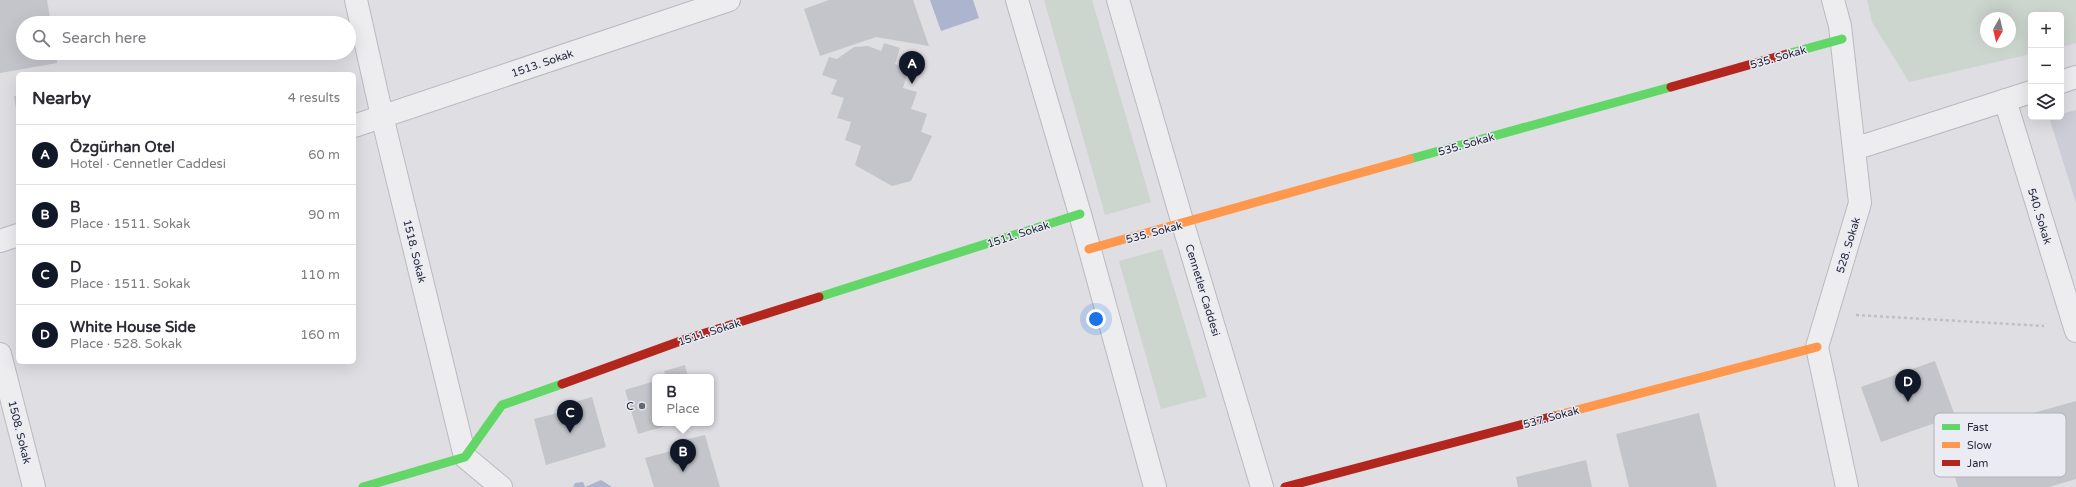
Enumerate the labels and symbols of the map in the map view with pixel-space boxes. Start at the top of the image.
north arrow [1980,12,2016,48]
street label: 535. Sokak [1749,43,1808,72]
street label: 1513. Sokak [509,47,575,80]
pin: A [899,51,925,84]
street label: 535. Sokak [1437,130,1496,159]
street label: 540. Sokak [2025,187,2054,246]
street label: 528. Sokak [1834,216,1863,275]
street label: 1518. Sokak [400,218,429,284]
street label: 1511. Sokak [985,218,1051,251]
street label: 535. Sokak [1124,219,1184,246]
street label: Cennetler Caddesi [1182,243,1223,338]
your location [1086,309,1106,329]
street label: 1511. Sokak [676,316,742,349]
pin: D [1895,369,1921,402]
street label: 1508. Sokak [5,399,34,465]
pin: C [557,400,583,433]
place label: C [626,400,634,413]
marker: C [637,401,647,411]
street label: 537. Sokak [1522,404,1581,431]
legend [1934,413,2066,477]
text: Fast [1967,421,1988,434]
pin: B [670,439,696,472]
text: Slow [1967,439,1992,452]
text: Jam [1967,457,1988,470]

